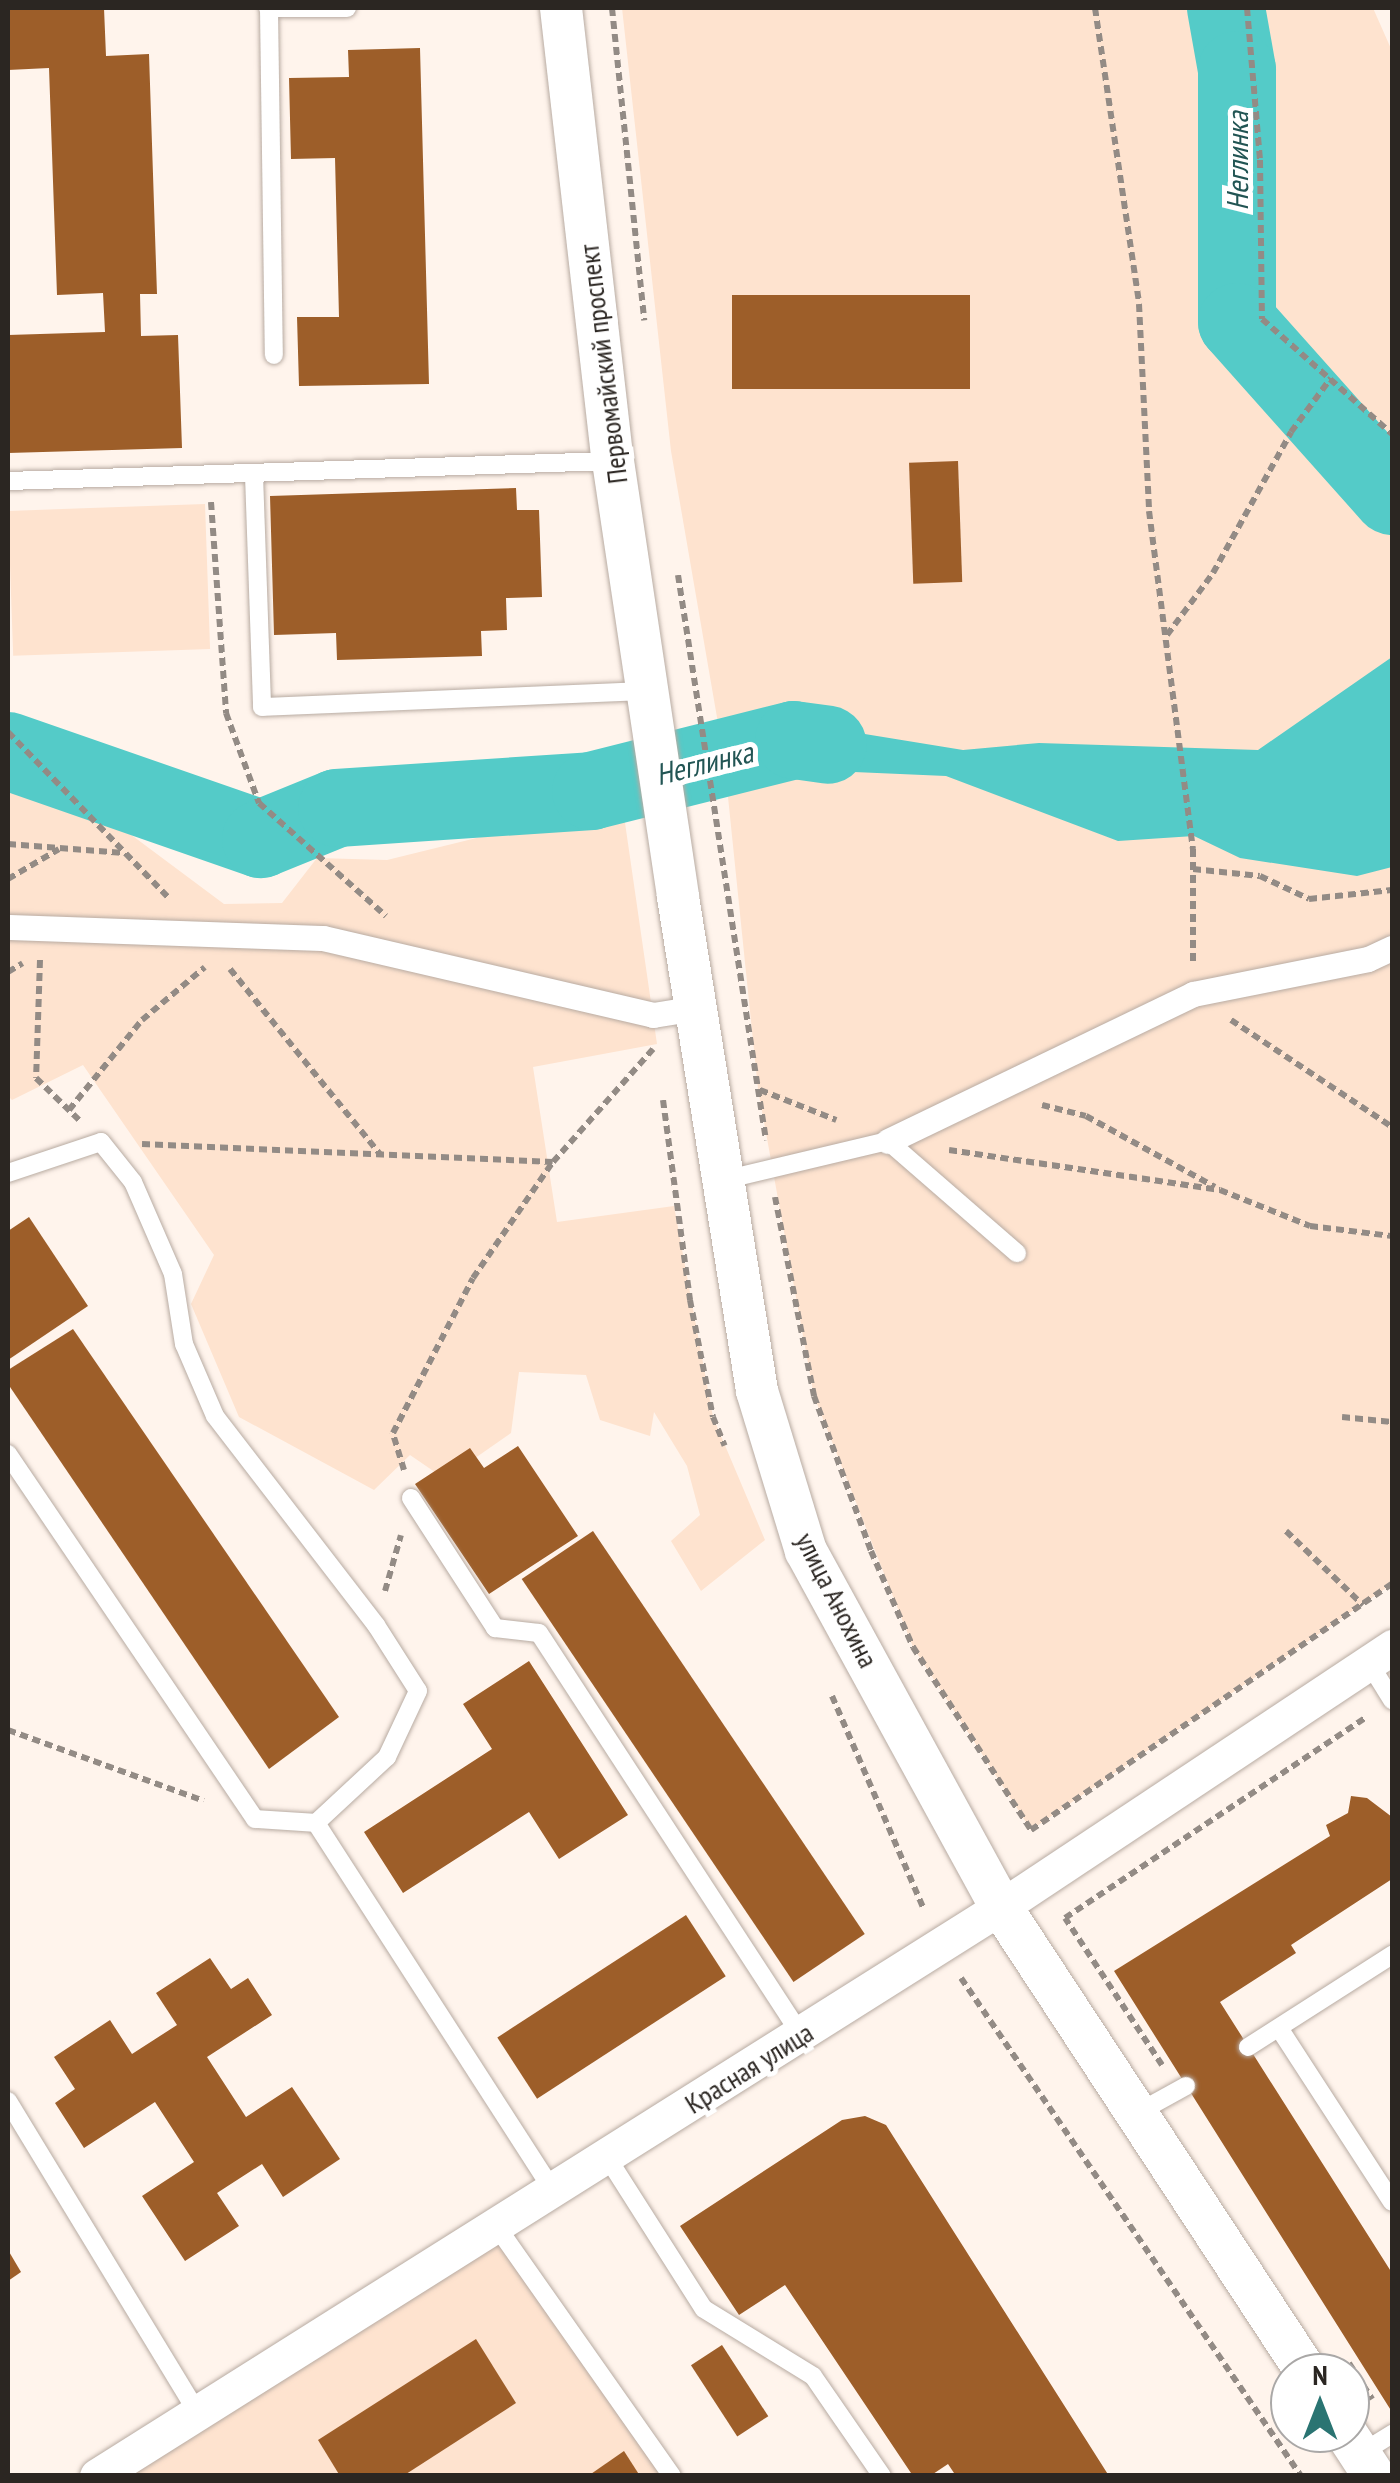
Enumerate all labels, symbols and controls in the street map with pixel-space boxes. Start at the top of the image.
water label: Неглинка [1219,112,1255,210]
street label: Первомайский проспект [572,242,634,486]
water label: Неглинка [652,734,756,792]
street label: улица Анохина [789,1527,885,1673]
street label: Красная улица [679,2015,819,2121]
north arrow [1270,2353,1370,2453]
text: N [1312,2356,1328,2393]

